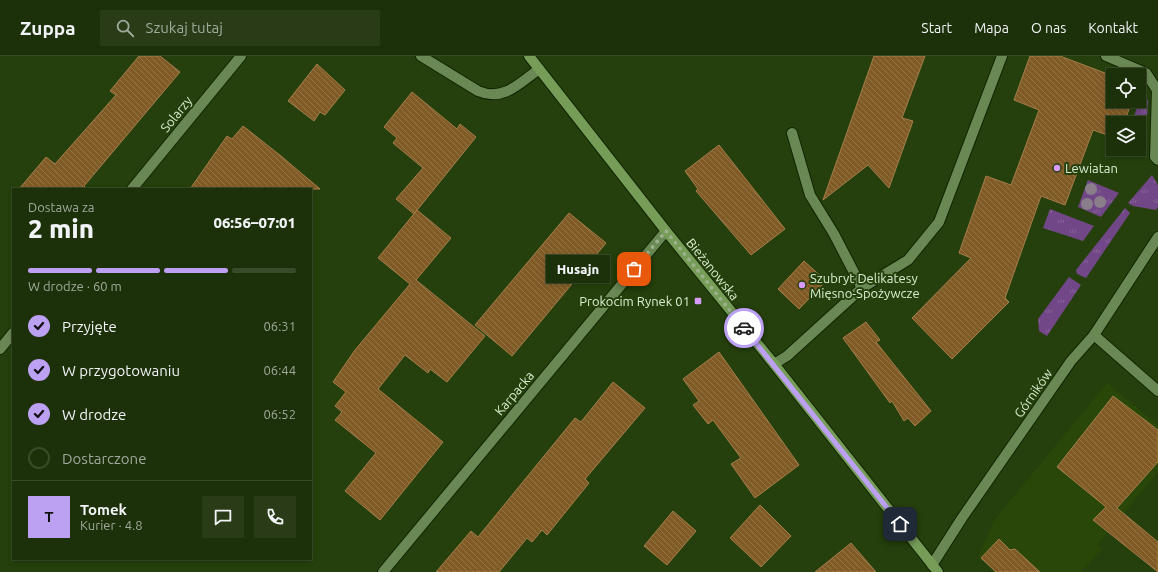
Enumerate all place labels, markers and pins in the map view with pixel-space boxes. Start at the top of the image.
place label: Lewiatan [1065,161,1118,175]
marker: Lewiatan [1052,163,1062,173]
pin [617,252,651,286]
callout: Husajn [546,255,610,283]
place label: Szubryt Delikatesy Mięsno-Spożywcze [810,271,920,300]
marker: Szubryt Delikatesy Mięsno-Spożywcze [797,280,807,290]
place label: Prokocim Rynek 01 [579,294,690,308]
marker: Prokocim Rynek 01 [693,296,703,306]
pin [883,507,917,541]

